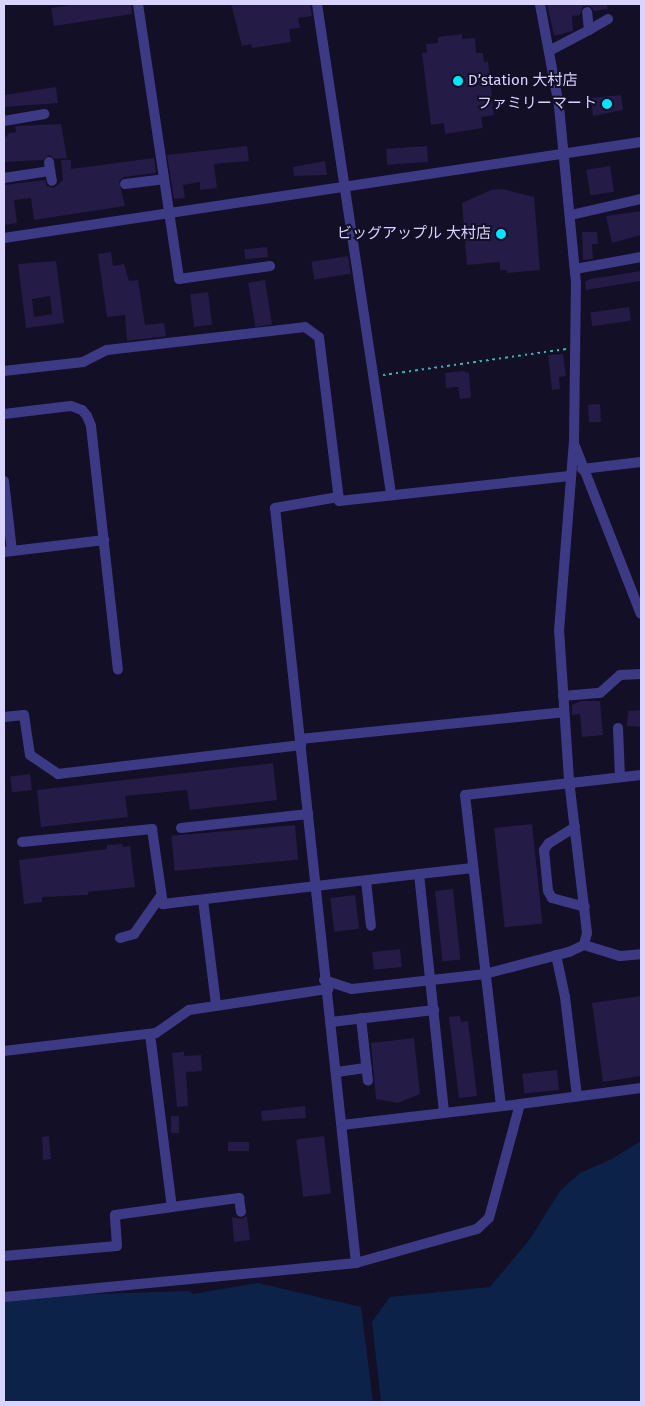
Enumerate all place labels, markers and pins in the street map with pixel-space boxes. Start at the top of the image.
place label: D’station 大村店 [468,72,578,90]
marker: D’station 大村店 [452,75,464,87]
place label: ファミリーマート [477,95,597,113]
marker: ファミリーマート [601,98,613,110]
place label: ビッグアップル 大村店 [337,225,491,243]
marker: ビッグアップル 大村店 [495,228,507,240]

